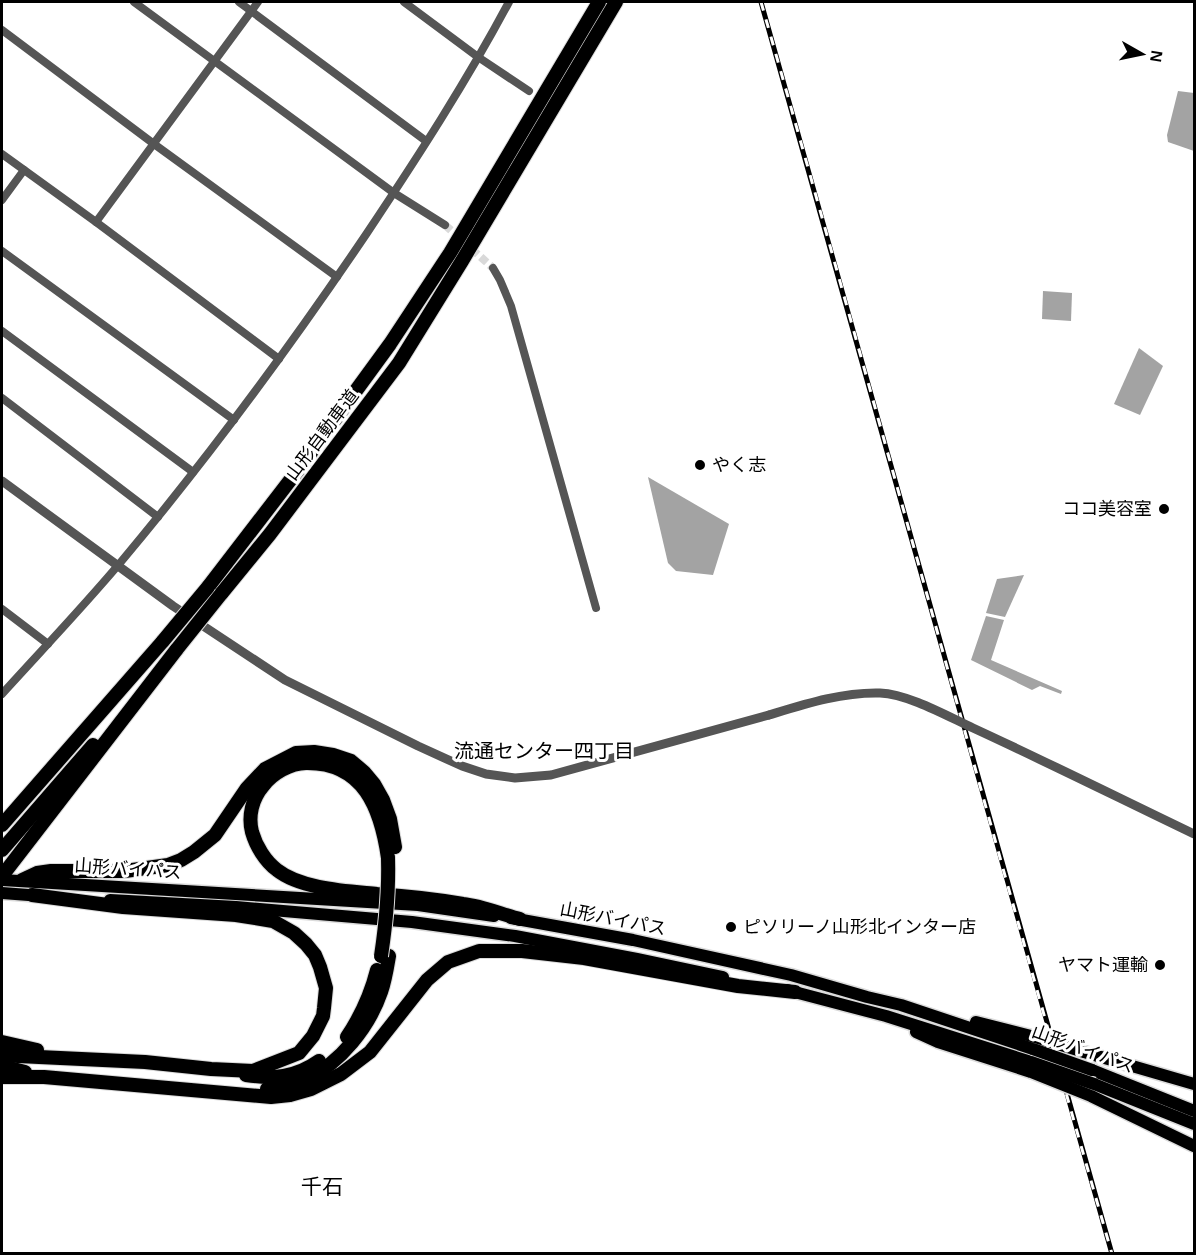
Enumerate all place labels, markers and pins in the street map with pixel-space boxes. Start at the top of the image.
place label: やく志 [712,455,766,475]
marker: やく志 [693,458,707,472]
place label: ココ美容室 [1062,499,1152,519]
marker: ココ美容室 [1157,502,1171,516]
place label: ピソリーノ山形北インター店 [743,917,976,937]
marker: ピソリーノ山形北インター店 [724,920,738,934]
place label: ヤマト運輸 [1058,955,1148,975]
marker: ヤマト運輸 [1153,958,1167,972]

